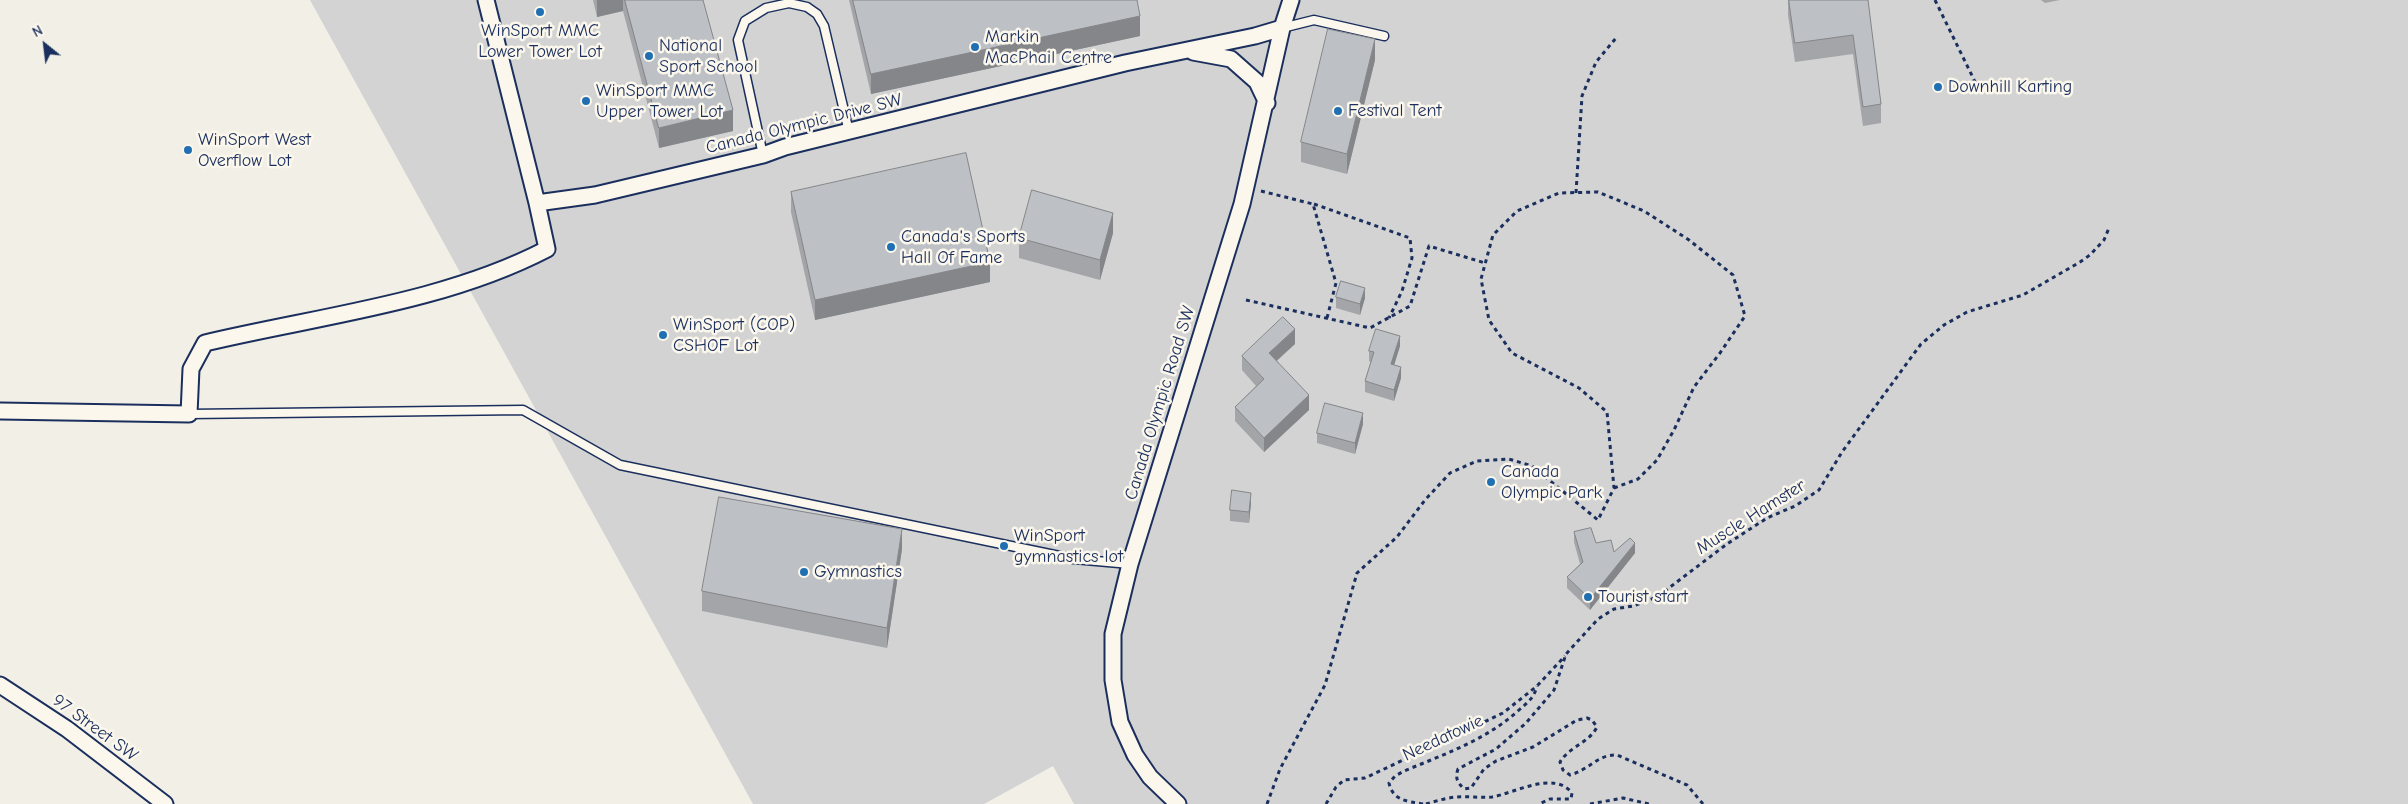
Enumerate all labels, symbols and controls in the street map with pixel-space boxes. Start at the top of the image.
marker: WinSport MMC Lower Tower Lot [534,6,546,18]
north arrow [20,20,70,70]
place label: WinSport MMC Lower Tower Lot [478,20,602,62]
text: N [29,22,46,41]
place label: Markin MacPhail Centre [985,26,1112,68]
place label: National Sport School [659,35,758,78]
marker: Markin MacPhail Centre [969,41,981,53]
marker: National Sport School [643,50,655,62]
place label: Downhill Karting [1948,76,2072,98]
place label: WinSport MMC Upper Tower Lot [596,80,723,122]
marker: Downhill Karting [1932,81,1944,93]
street label: Canada Olympic Drive SW [704,89,904,159]
marker: WinSport MMC Upper Tower Lot [580,95,592,107]
place label: Festival Tent [1348,100,1442,122]
marker: Festival Tent [1332,105,1344,117]
place label: WinSport West Overflow Lot [198,129,311,172]
marker: WinSport West Overflow Lot [182,144,194,156]
place label: Canada's Sports Hall Of Fame [901,226,1025,268]
marker: Canada's Sports Hall Of Fame [885,241,897,253]
street label: Canada Olympic Road SW [1120,303,1200,503]
place label: WinSport (COP) CSHOF Lot [673,314,795,356]
marker: WinSport (COP) CSHOF Lot [657,329,669,341]
place label: Canada Olympic Park [1501,461,1602,504]
street label: Muscle Hamster [1692,475,1810,559]
marker: Canada Olympic Park [1485,476,1497,488]
place label: WinSport gymnastics lot [1014,525,1123,568]
marker: WinSport gymnastics lot [998,540,1010,552]
place label: Gymnastics [814,561,902,583]
marker: Gymnastics [798,566,810,578]
place label: Tourist start [1598,586,1688,608]
marker: Tourist start [1582,591,1594,603]
street label: 97 Street SW [48,690,142,766]
street label: Needatowie [1399,710,1487,766]

